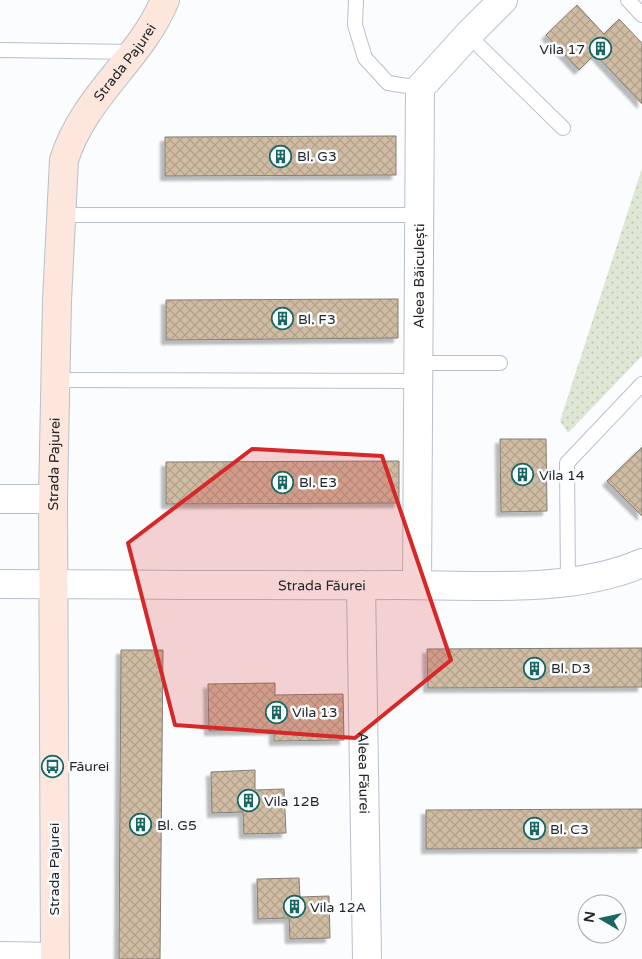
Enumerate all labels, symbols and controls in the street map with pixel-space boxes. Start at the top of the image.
street label: Strada Pajurei [90,20,160,104]
building icon: Vila 17 [589,37,613,61]
place label: Vila 17 [539,41,585,58]
building icon: Bl. G3 [269,144,293,168]
place label: Bl. G3 [297,148,337,165]
street label: Aleea Băiculești [410,223,428,329]
building icon: Bl. F3 [270,307,294,331]
place label: Bl. F3 [298,311,336,328]
street label: Strada Pajurei [44,417,63,510]
building icon: Vila 14 [511,463,535,487]
place label: Vila 14 [539,467,585,484]
building icon: Bl. E3 [271,470,295,494]
place label: Bl. E3 [299,474,337,491]
street label: Strada Făurei [278,577,366,594]
building icon: Bl. D3 [523,656,547,680]
place label: Bl. D3 [551,660,591,677]
building icon: Vila 13 [264,700,288,724]
place label: Vila 13 [292,704,338,721]
street label: Aleea Făurei [355,732,373,814]
bus stop icon: Făurei [41,754,65,778]
place label: Făurei [69,758,109,775]
building icon: Vila 12B [236,789,260,813]
place label: Vila 12B [264,793,319,810]
building icon: Bl. G5 [129,813,153,837]
place label: Bl. G5 [157,817,197,834]
building icon: Bl. C3 [522,817,546,841]
place label: Bl. C3 [550,821,589,838]
street label: Strada Pajurei [46,823,63,915]
north arrow [577,894,627,944]
building icon: Vila 12A [282,895,306,919]
place label: Vila 12A [310,899,366,916]
text: N [580,910,599,924]

